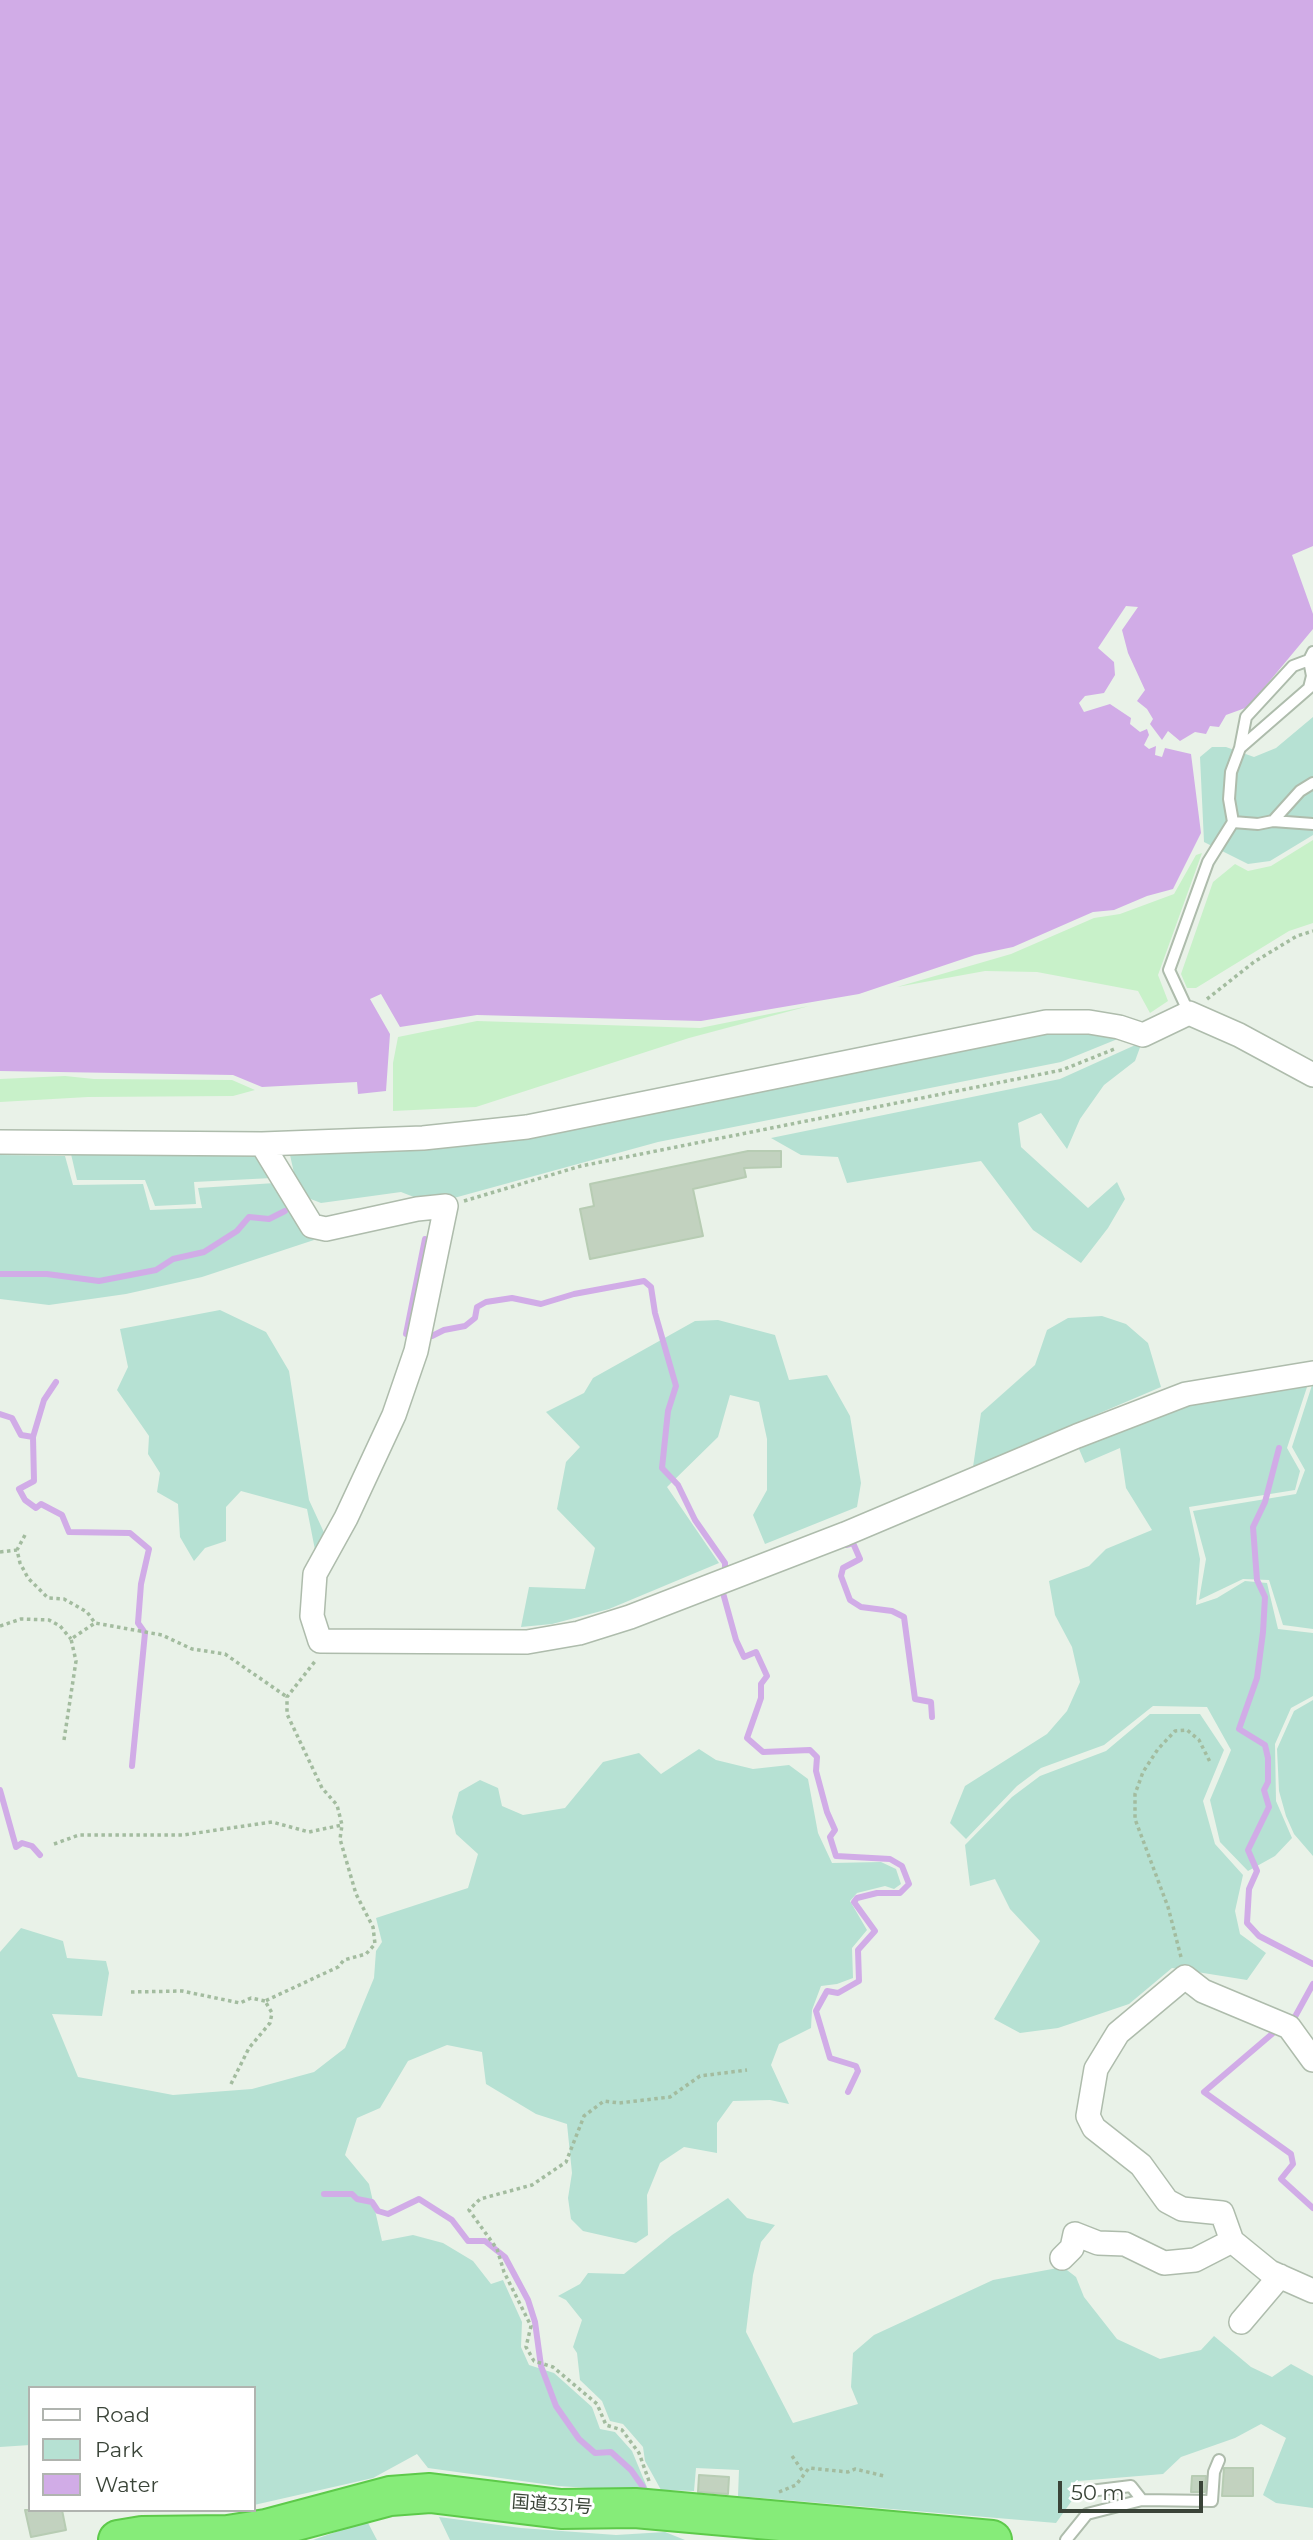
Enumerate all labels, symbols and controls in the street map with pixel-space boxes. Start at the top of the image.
legend [28,2386,256,2512]
text: Road [95,2402,150,2427]
text: Park [95,2437,143,2462]
scale bar [1061,2466,1206,2510]
text: Water [95,2472,159,2497]
text: 50 m [1071,2480,1125,2505]
street label: 国道331号 [511,2491,593,2519]

